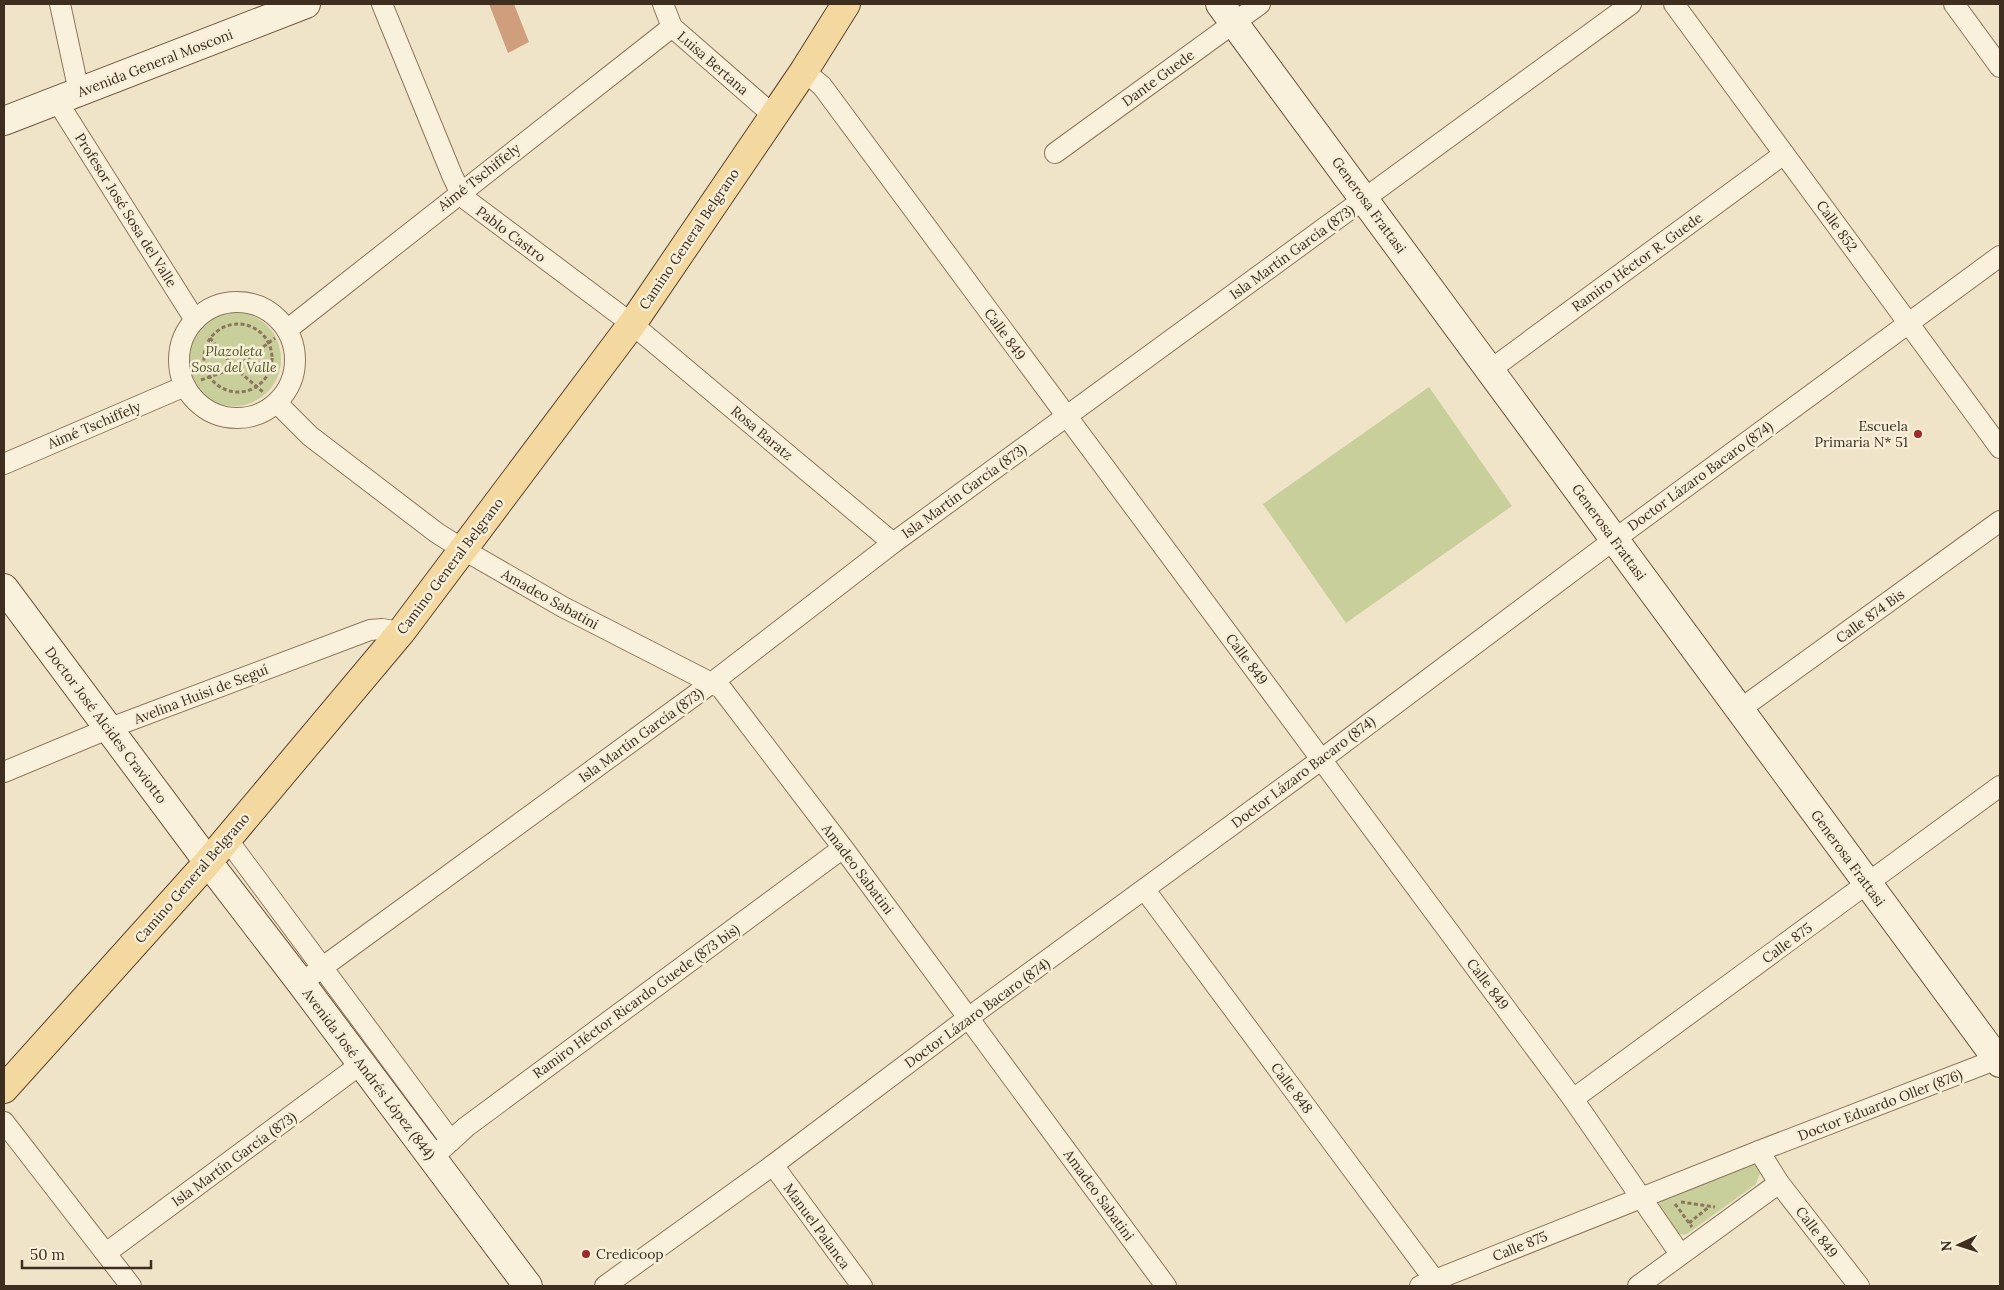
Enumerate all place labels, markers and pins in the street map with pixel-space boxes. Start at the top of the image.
place label: Escuela Primaria N* 51 [1815,417,1908,451]
marker: Escuela Primaria N* 51 [1912,428,1924,440]
place label: Credicoop [596,1245,664,1263]
marker: Credicoop [580,1248,592,1260]

